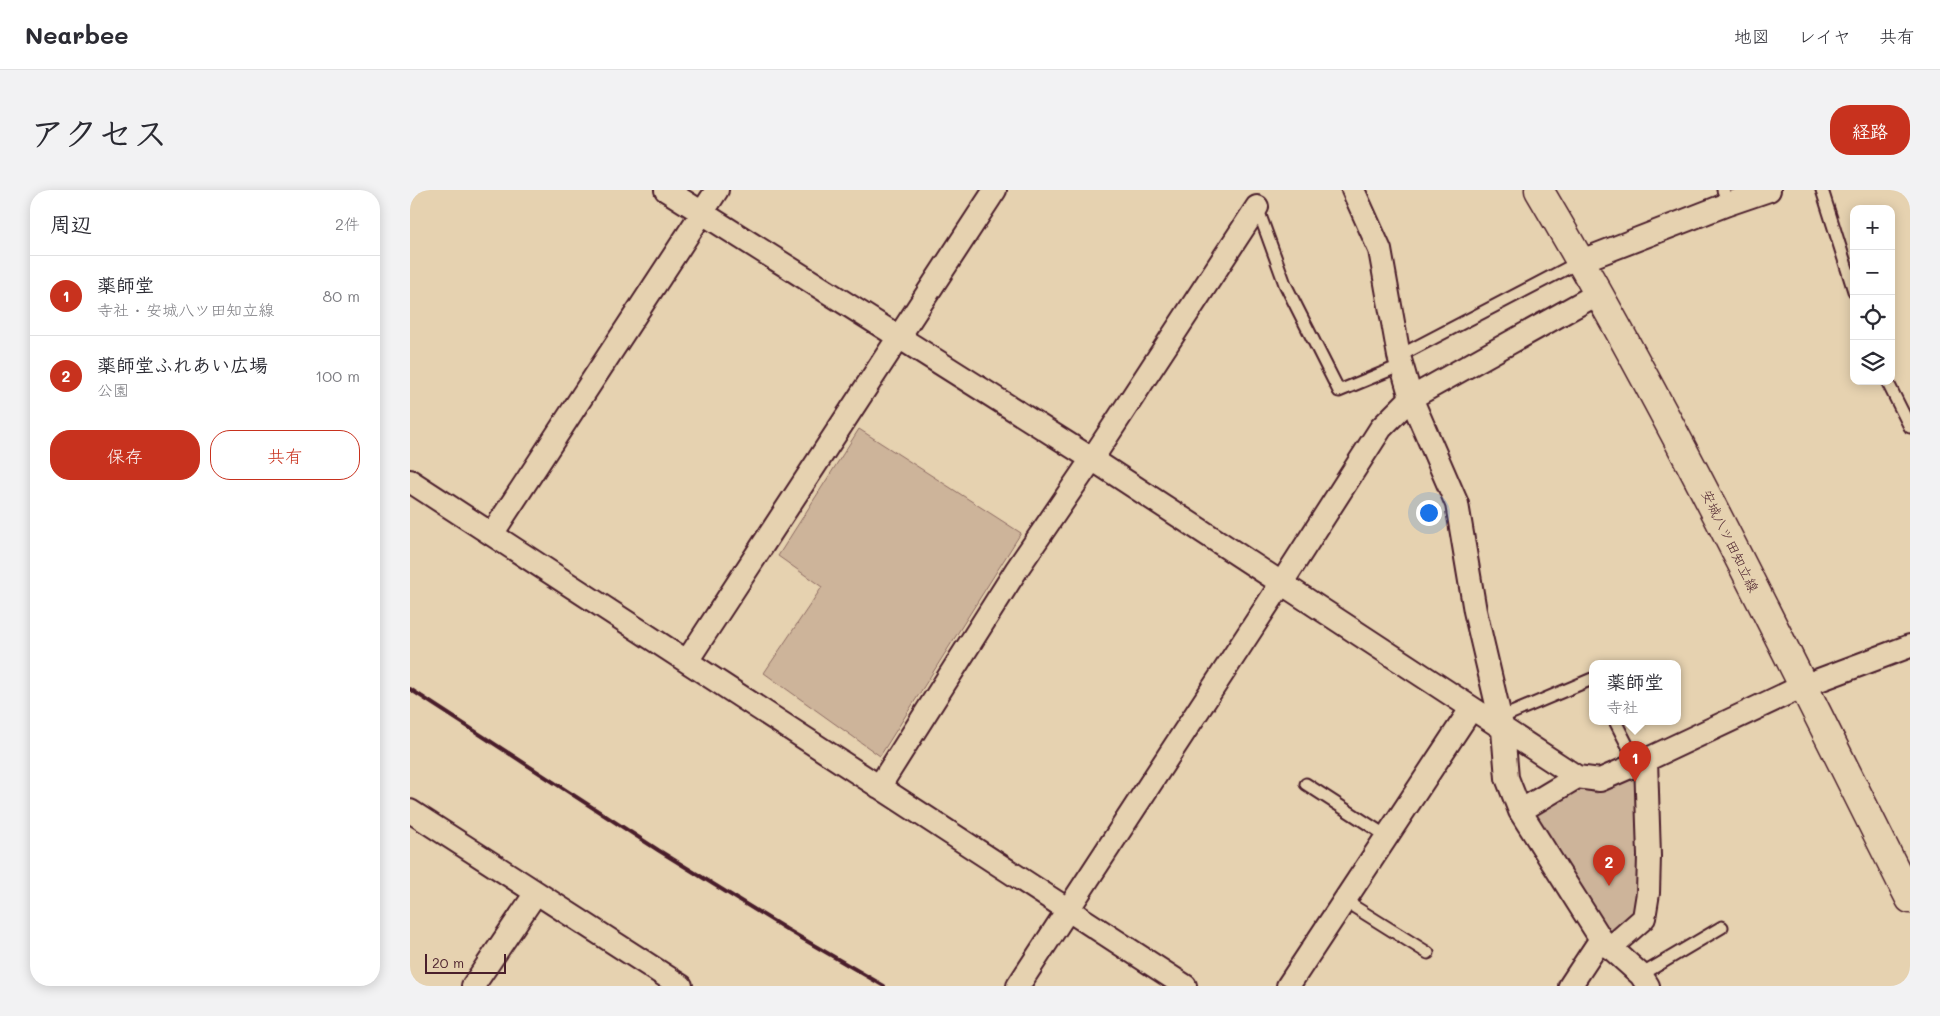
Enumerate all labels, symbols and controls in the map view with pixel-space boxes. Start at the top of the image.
text: Nearbee [25,19,129,50]
text: 地図 [1734,24,1770,48]
text: レイヤ [1798,24,1851,48]
text: 共有 [1879,24,1915,48]
button: 経路 [1830,105,1910,155]
text: アクセス [30,109,168,155]
map controls [1850,205,1895,385]
button: + [1850,205,1895,250]
text: 周辺 [50,210,92,237]
text: 2件 [335,213,360,234]
button: − [1850,250,1895,295]
text: 薬師堂 [97,272,154,297]
text: 1 [62,285,70,306]
text: 80 m [323,285,360,306]
button: locate [1850,295,1895,340]
text: 寺社 · 安城八ツ田知立線 [97,299,274,320]
button: layers [1850,340,1895,385]
text: 薬師堂ふれあい広場 [97,352,268,377]
text: 2 [62,365,70,386]
text: 100 m [315,365,360,386]
text: 公園 [97,379,129,400]
button: 保存 [50,430,200,480]
button: 共有 [210,430,360,480]
street label: 安城八ツ田知立線 [1697,486,1764,595]
your location [1416,500,1442,526]
popup [1589,660,1681,725]
text: 薬師堂 [1606,669,1664,694]
text: 寺社 [1606,696,1639,717]
pin: 1 [1619,741,1651,782]
pin: 2 [1593,845,1625,886]
scale bar [425,951,506,974]
text: 20 m [432,953,464,972]

